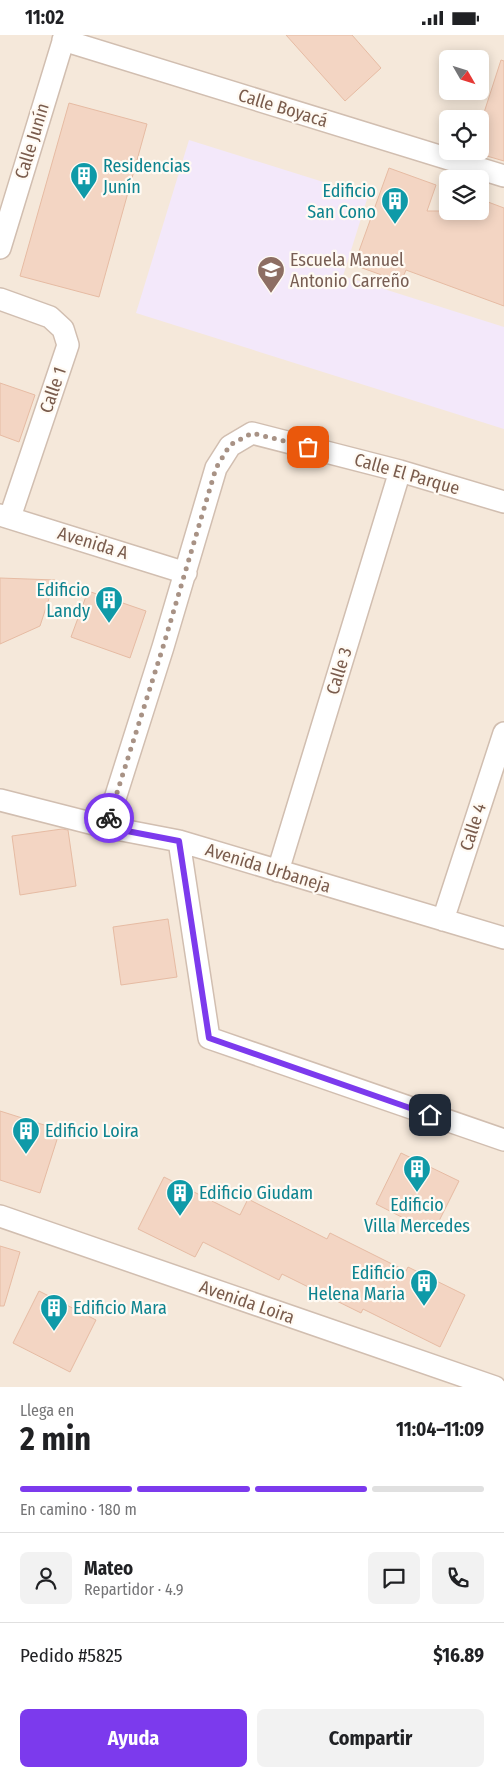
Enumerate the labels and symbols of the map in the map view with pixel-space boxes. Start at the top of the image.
north arrow [439,50,489,100]
street label: Calle Boyacá [236,84,331,132]
street label: Calle Junín [10,100,54,182]
place label: Residencias Junín [103,155,191,198]
building icon: Residencias Junín [69,161,99,200]
place label: Edificio San Cono [307,180,376,223]
building icon: Edificio San Cono [380,186,410,225]
place label: Escuela Manuel Antonio Carreño [290,249,409,292]
school or university icon: Escuela Manuel Antonio Carreño [256,255,286,294]
street label: Calle 1 [35,364,71,416]
pin [287,426,329,468]
street label: Calle El Parque [352,448,462,500]
street label: Avenida A [55,522,131,564]
place label: Edificio Landy [37,579,90,622]
building icon: Edificio Landy [94,585,124,624]
street label: Calle 3 [321,645,357,697]
courier [84,793,134,843]
street label: Calle 4 [455,800,491,854]
street label: Avenida Urbaneja [203,838,333,898]
pin [409,1094,451,1136]
building icon: Edificio Loira [11,1116,41,1155]
place label: Edificio Loira [45,1120,139,1142]
building icon: Edificio Villa Mercedes [402,1154,432,1193]
building icon: Edificio Giudam [165,1178,195,1217]
place label: Edificio Giudam [199,1182,313,1204]
place label: Edificio Villa Mercedes [364,1194,470,1237]
place label: Edificio Helena Maria [308,1262,405,1305]
building icon: Edificio Helena Maria [409,1268,439,1307]
street label: Avenida Loira [197,1275,298,1329]
building icon: Edificio Mara [39,1293,69,1332]
place label: Edificio Mara [73,1297,167,1319]

